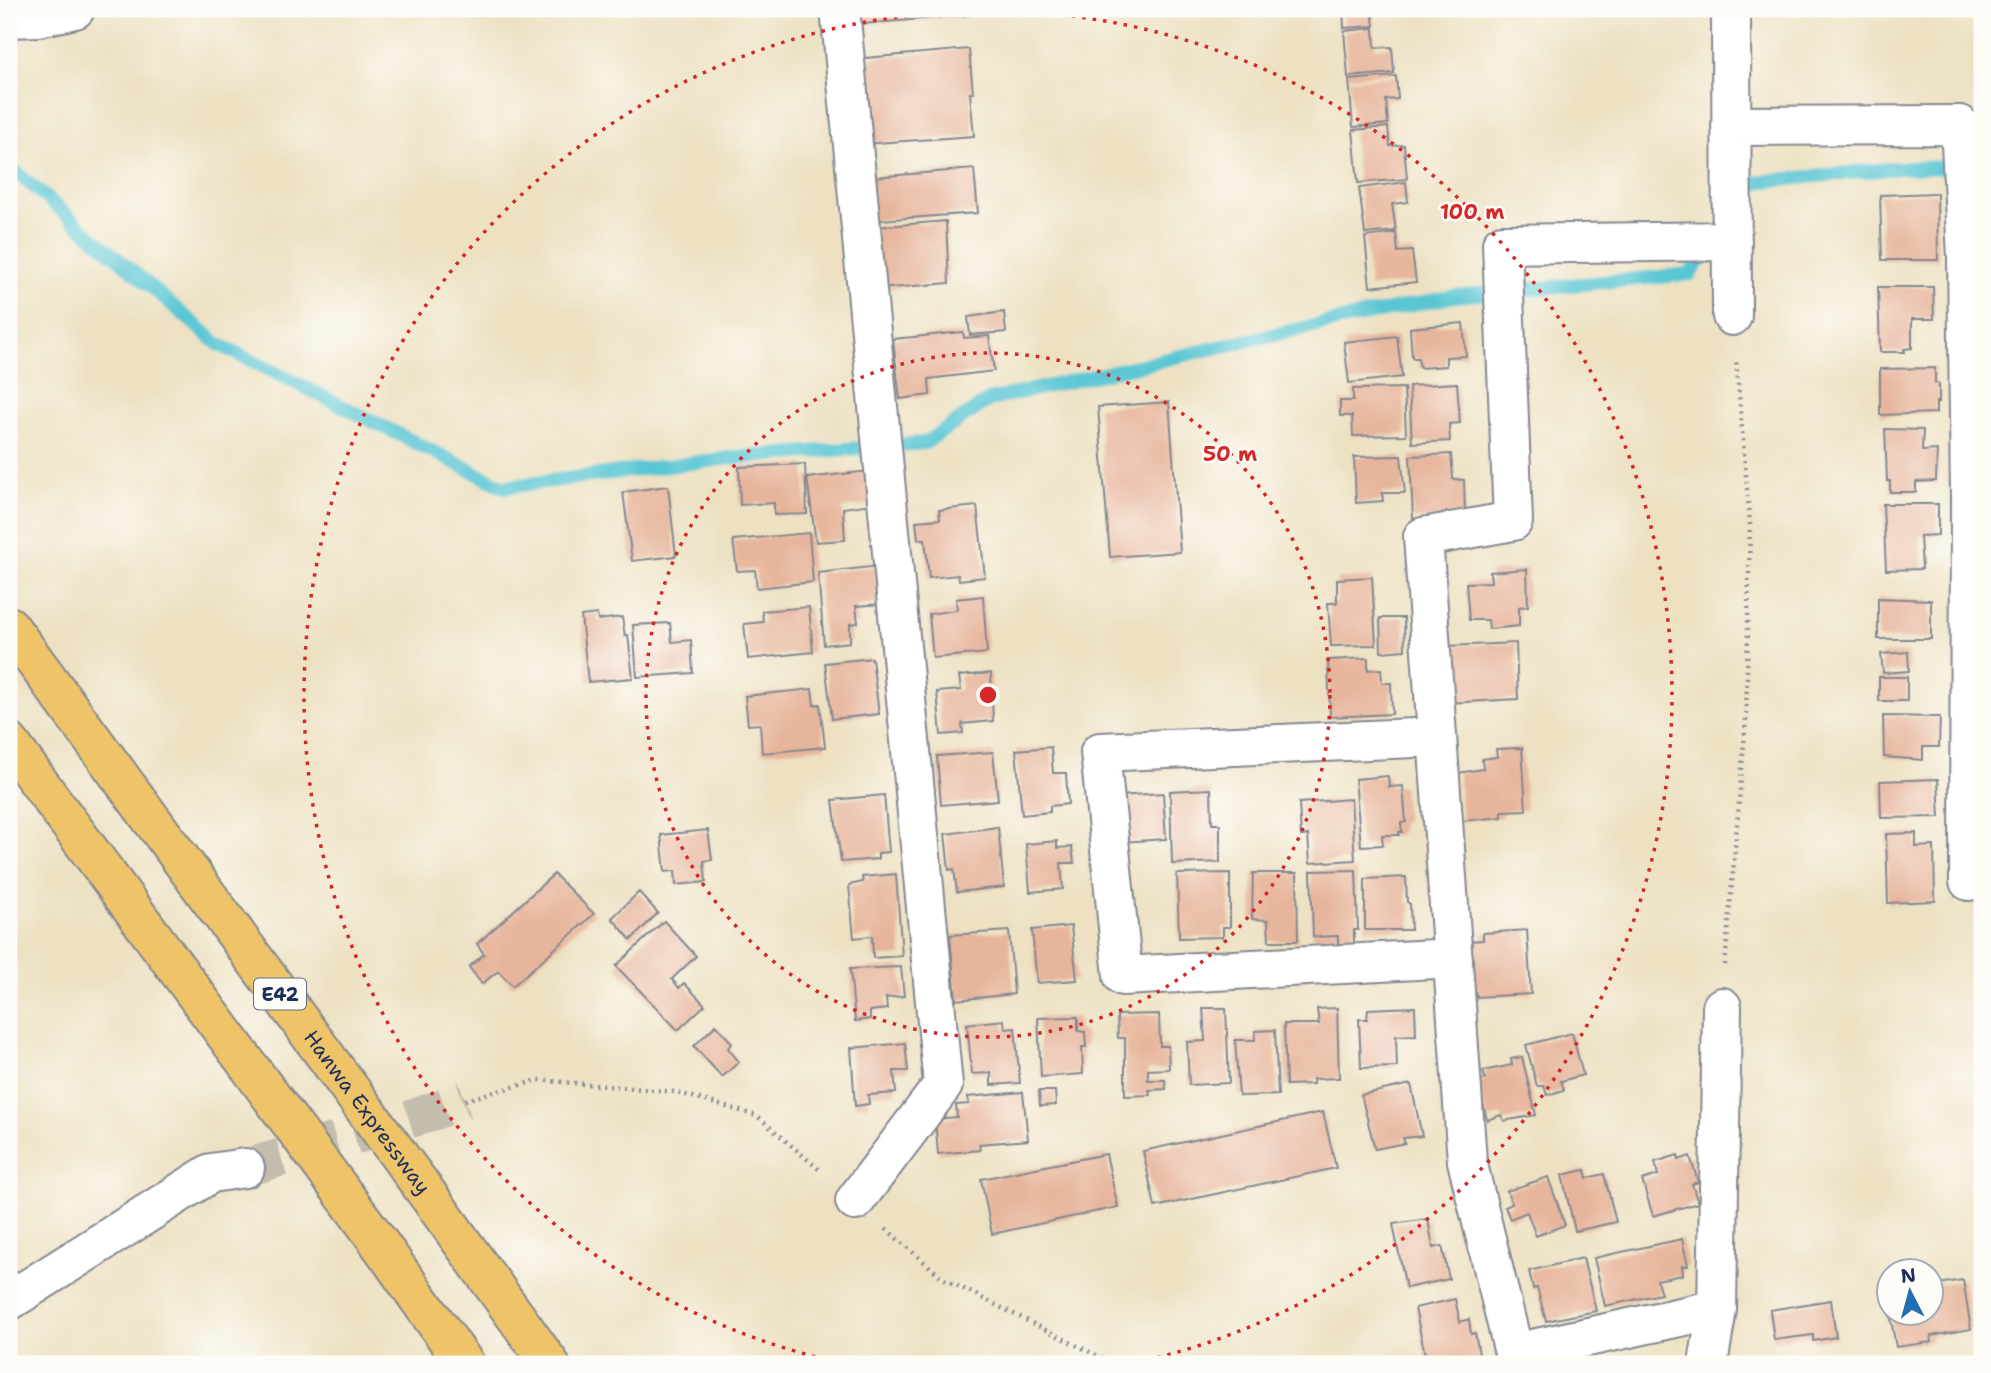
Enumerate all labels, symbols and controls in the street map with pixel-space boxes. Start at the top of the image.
text: 100 m [1440,198,1504,226]
text: 50 m [1203,440,1257,468]
centre of rings [976,683,1000,707]
road number: E42 [254,978,306,1010]
street label: Hanwa Expressway [297,1024,437,1200]
north arrow [1876,1258,1946,1328]
text: N [1899,1262,1917,1289]

